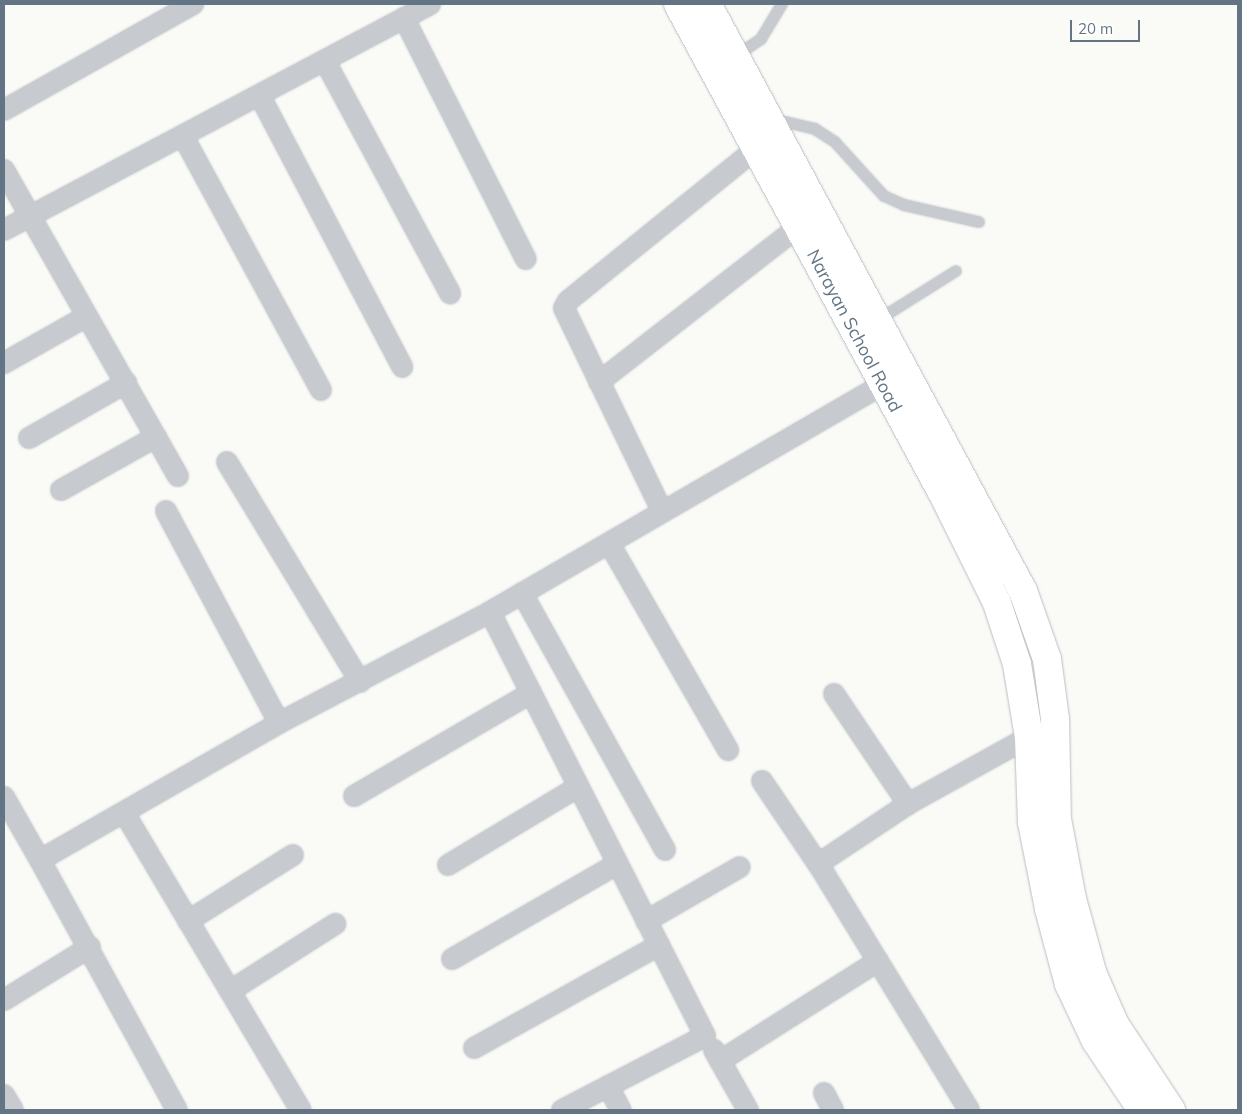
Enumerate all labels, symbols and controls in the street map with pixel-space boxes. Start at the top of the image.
scale bar [1072,10,1142,42]
text: 20 m [1078,19,1113,38]
street label: Narayan School Road [802,246,906,416]

